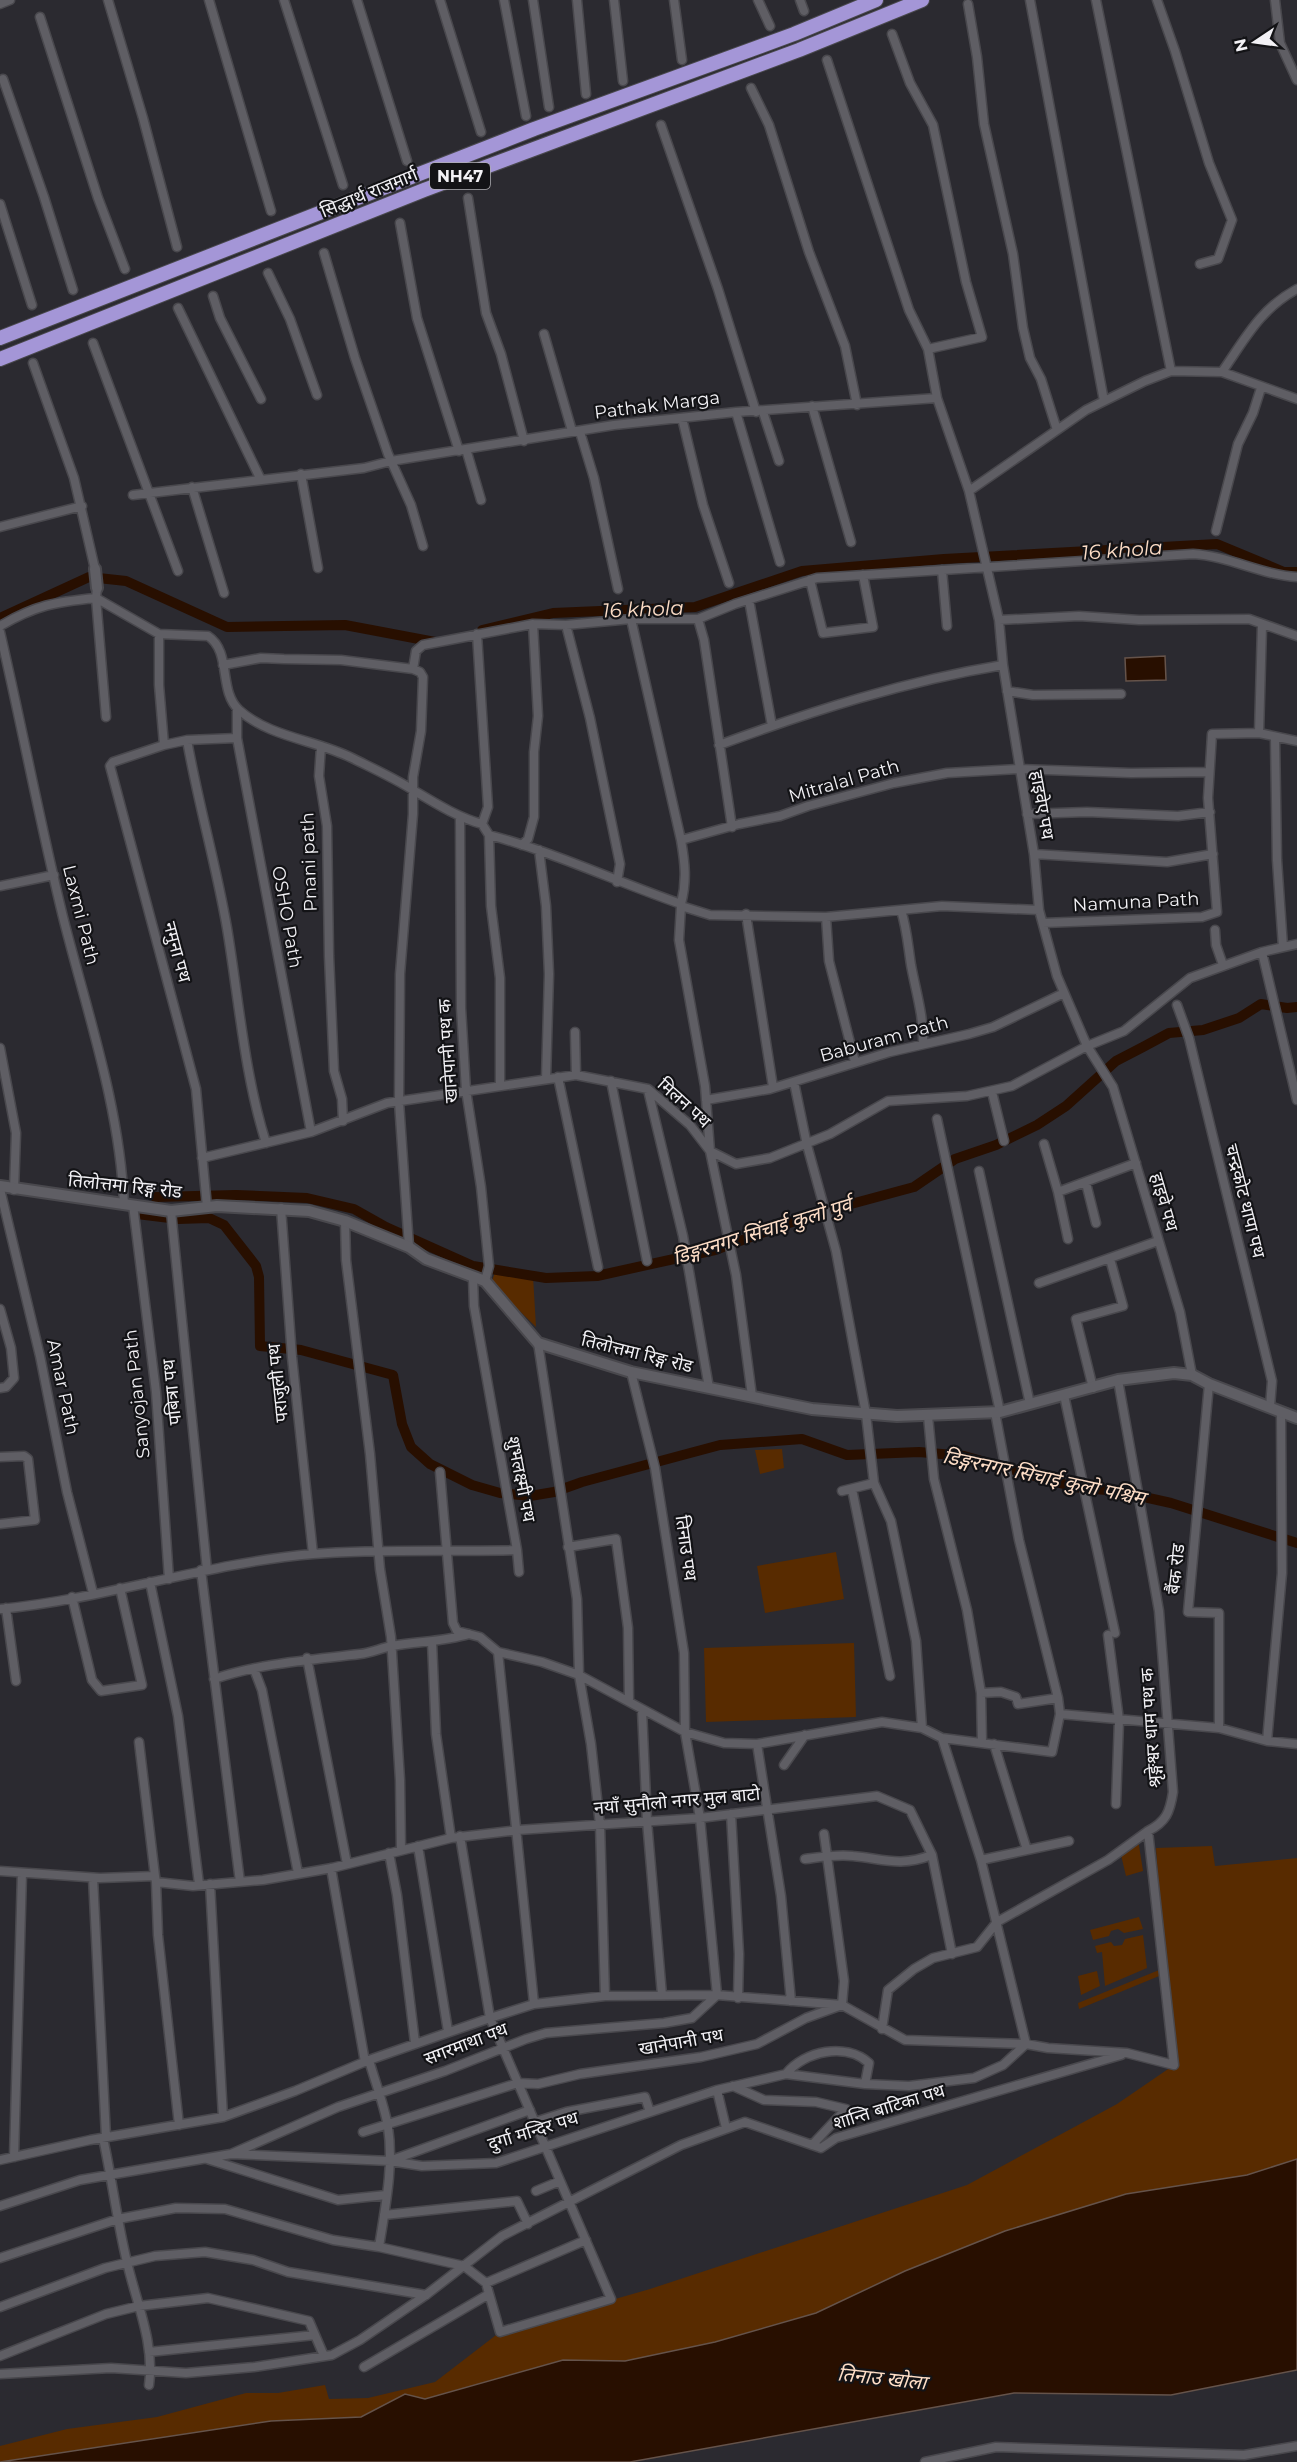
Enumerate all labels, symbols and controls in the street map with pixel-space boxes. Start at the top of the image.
north arrow [1225,12,1285,72]
text: N [1230,37,1252,54]
street label: सिद्धार्थ राजमार्ग [317,163,422,223]
road number: NH47 [430,163,490,189]
street label: Pathak Marga [593,386,721,424]
water label: 16 khola [1080,535,1164,565]
water label: 16 khola [602,596,684,622]
street label: Mitralal Path [786,755,902,807]
street label: हाइवेए पथ [1025,769,1059,842]
street label: Pnani path [296,812,322,912]
street label: Laxmi Path [58,863,104,967]
street label: OSHO Path [267,864,307,970]
street label: Namuna Path [1072,888,1200,916]
street label: नमुना पथ [157,919,196,985]
street label: खानेपानी पथ क [433,997,463,1104]
street label: Baburam Path [817,1011,951,1067]
street label: मिलन पथ [653,1073,716,1133]
street label: चन्द्रकोट थापा पथ [1220,1142,1270,1261]
street label: तिलोत्तमा रिङ्ग रोड [67,1169,183,1203]
street label: हाइवे पथ [1145,1170,1183,1234]
water label: डिङ्गरनगर सिंचाई कुलो पुर्व [670,1191,859,1271]
street label: Sanyojan Path [119,1328,155,1460]
street label: तिलोत्तमा रिङ्ग रोड [579,1329,695,1378]
street label: Amar Path [42,1337,84,1437]
street label: पराजुली पथ [263,1342,294,1423]
street label: पबित्रा पथ [158,1357,186,1426]
street label: शुभलक्ष्मी पथ [501,1434,540,1524]
water label: डिङ्गरनगर सिंचाई कुलो पश्चिम [941,1444,1151,1512]
street label: तिनाउ पथ [671,1514,702,1583]
street label: बैंक रोड [1162,1542,1190,1595]
street label: श्रृङ्गेश्वर धाम पथ क [1136,1666,1167,1789]
street label: नयाँ सुनौलो नगर मुल बाटो [593,1783,761,1820]
street label: सगरमाथा पथ [421,2018,511,2070]
street label: खानेपानी पथ [637,2024,725,2060]
street label: शान्ति बाटिका पथ [830,2079,948,2134]
street label: दुर्गा मन्दिर पथ [485,2107,582,2156]
water label: तिनाउ खोला [836,2361,931,2395]

